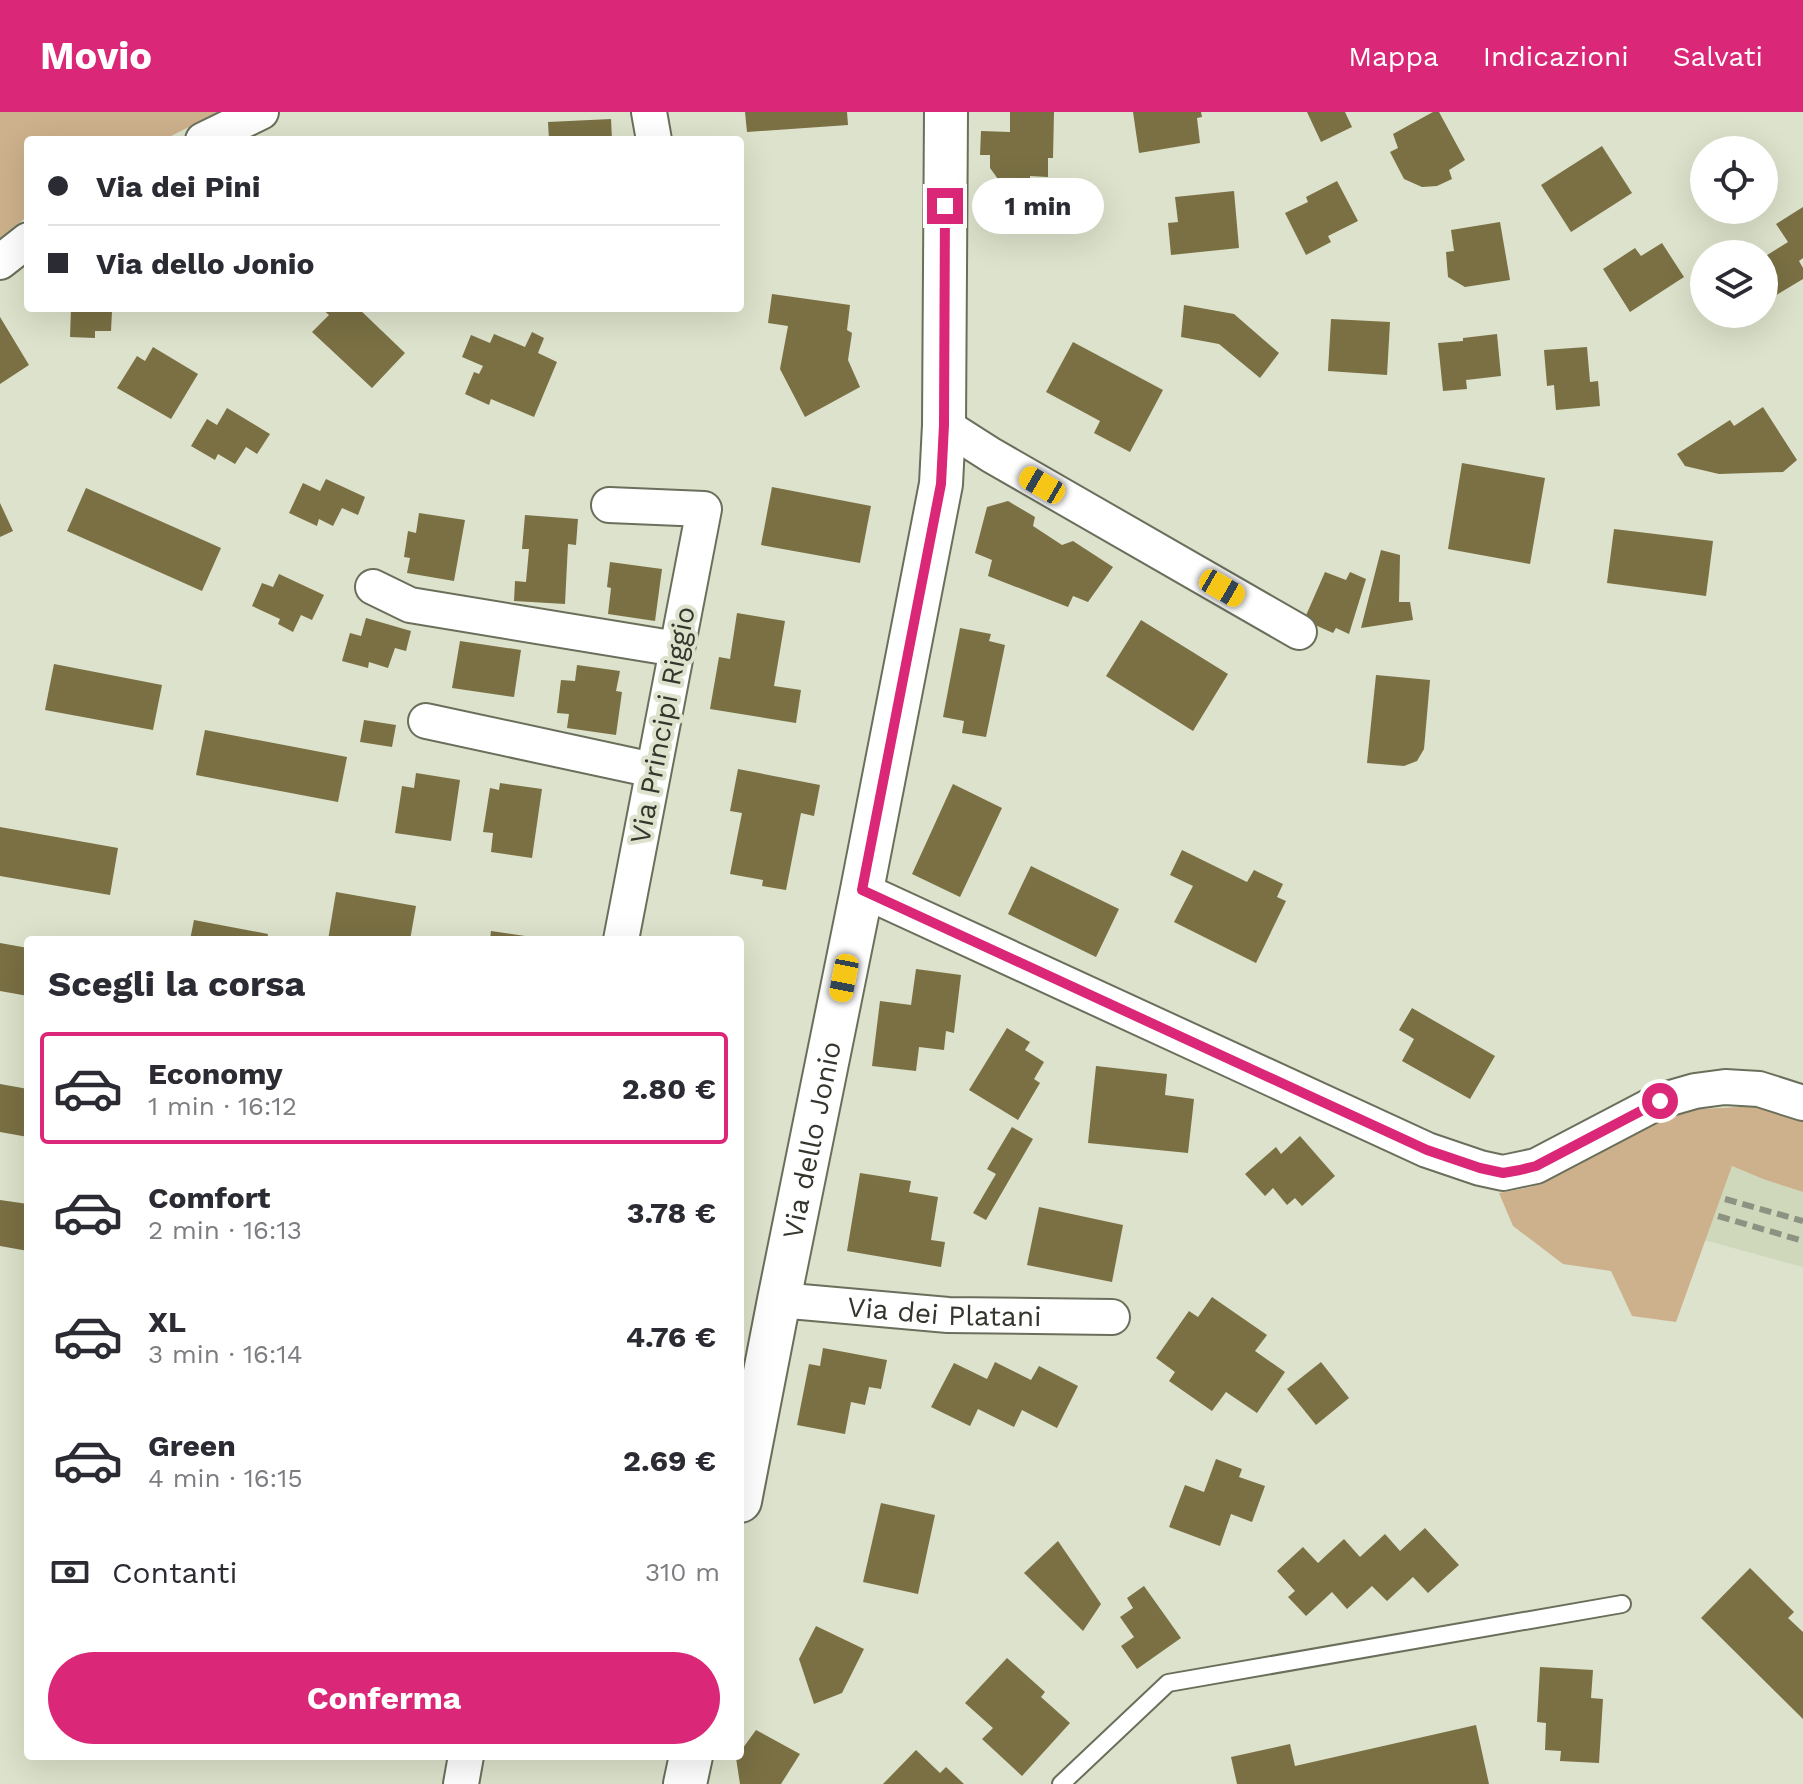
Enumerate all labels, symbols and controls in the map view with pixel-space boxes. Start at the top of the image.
text: Movio [40,34,152,78]
text: Mappa [1348,40,1439,73]
text: Indicazioni [1483,40,1629,73]
text: Salvati [1673,40,1763,73]
map controls [1690,136,1778,328]
button: locate [1690,136,1778,224]
text: Via dei Pini [96,169,260,204]
callout: 1 min [973,178,1105,234]
route end [927,188,963,224]
text: 1 min [1005,191,1071,221]
button: layers [1690,240,1778,328]
text: Via dello Jonio [96,246,315,281]
car [1015,463,1069,507]
car [1195,566,1249,610]
street label: Via Principi Riggio [623,604,702,847]
car [828,952,860,1004]
text: Scegli la corsa [48,963,305,1005]
street label: Via dello Jonio [776,1038,848,1242]
icon: car [52,1052,124,1124]
text: Economy [148,1056,283,1091]
text: 2.80 € [622,1071,716,1106]
route start [1642,1083,1678,1119]
text: 1 min · 16:12 [148,1091,297,1121]
icon: car [52,1176,124,1248]
text: Comfort [148,1180,270,1215]
text: 3.78 € [627,1195,716,1230]
text: 2 min · 16:13 [148,1215,302,1245]
street label: Via dei Platani [846,1290,1042,1333]
icon: car [52,1300,124,1372]
text: XL [148,1304,186,1339]
text: 4.76 € [626,1319,716,1354]
text: 3 min · 16:14 [148,1339,303,1369]
icon: car [52,1424,124,1496]
text: Green [148,1428,236,1463]
text: 2.69 € [623,1443,716,1478]
text: 4 min · 16:15 [148,1463,303,1493]
icon: cash [48,1550,92,1594]
text: Contanti [112,1555,237,1590]
text: 310 m [645,1557,720,1587]
button: Conferma [48,1652,720,1744]

